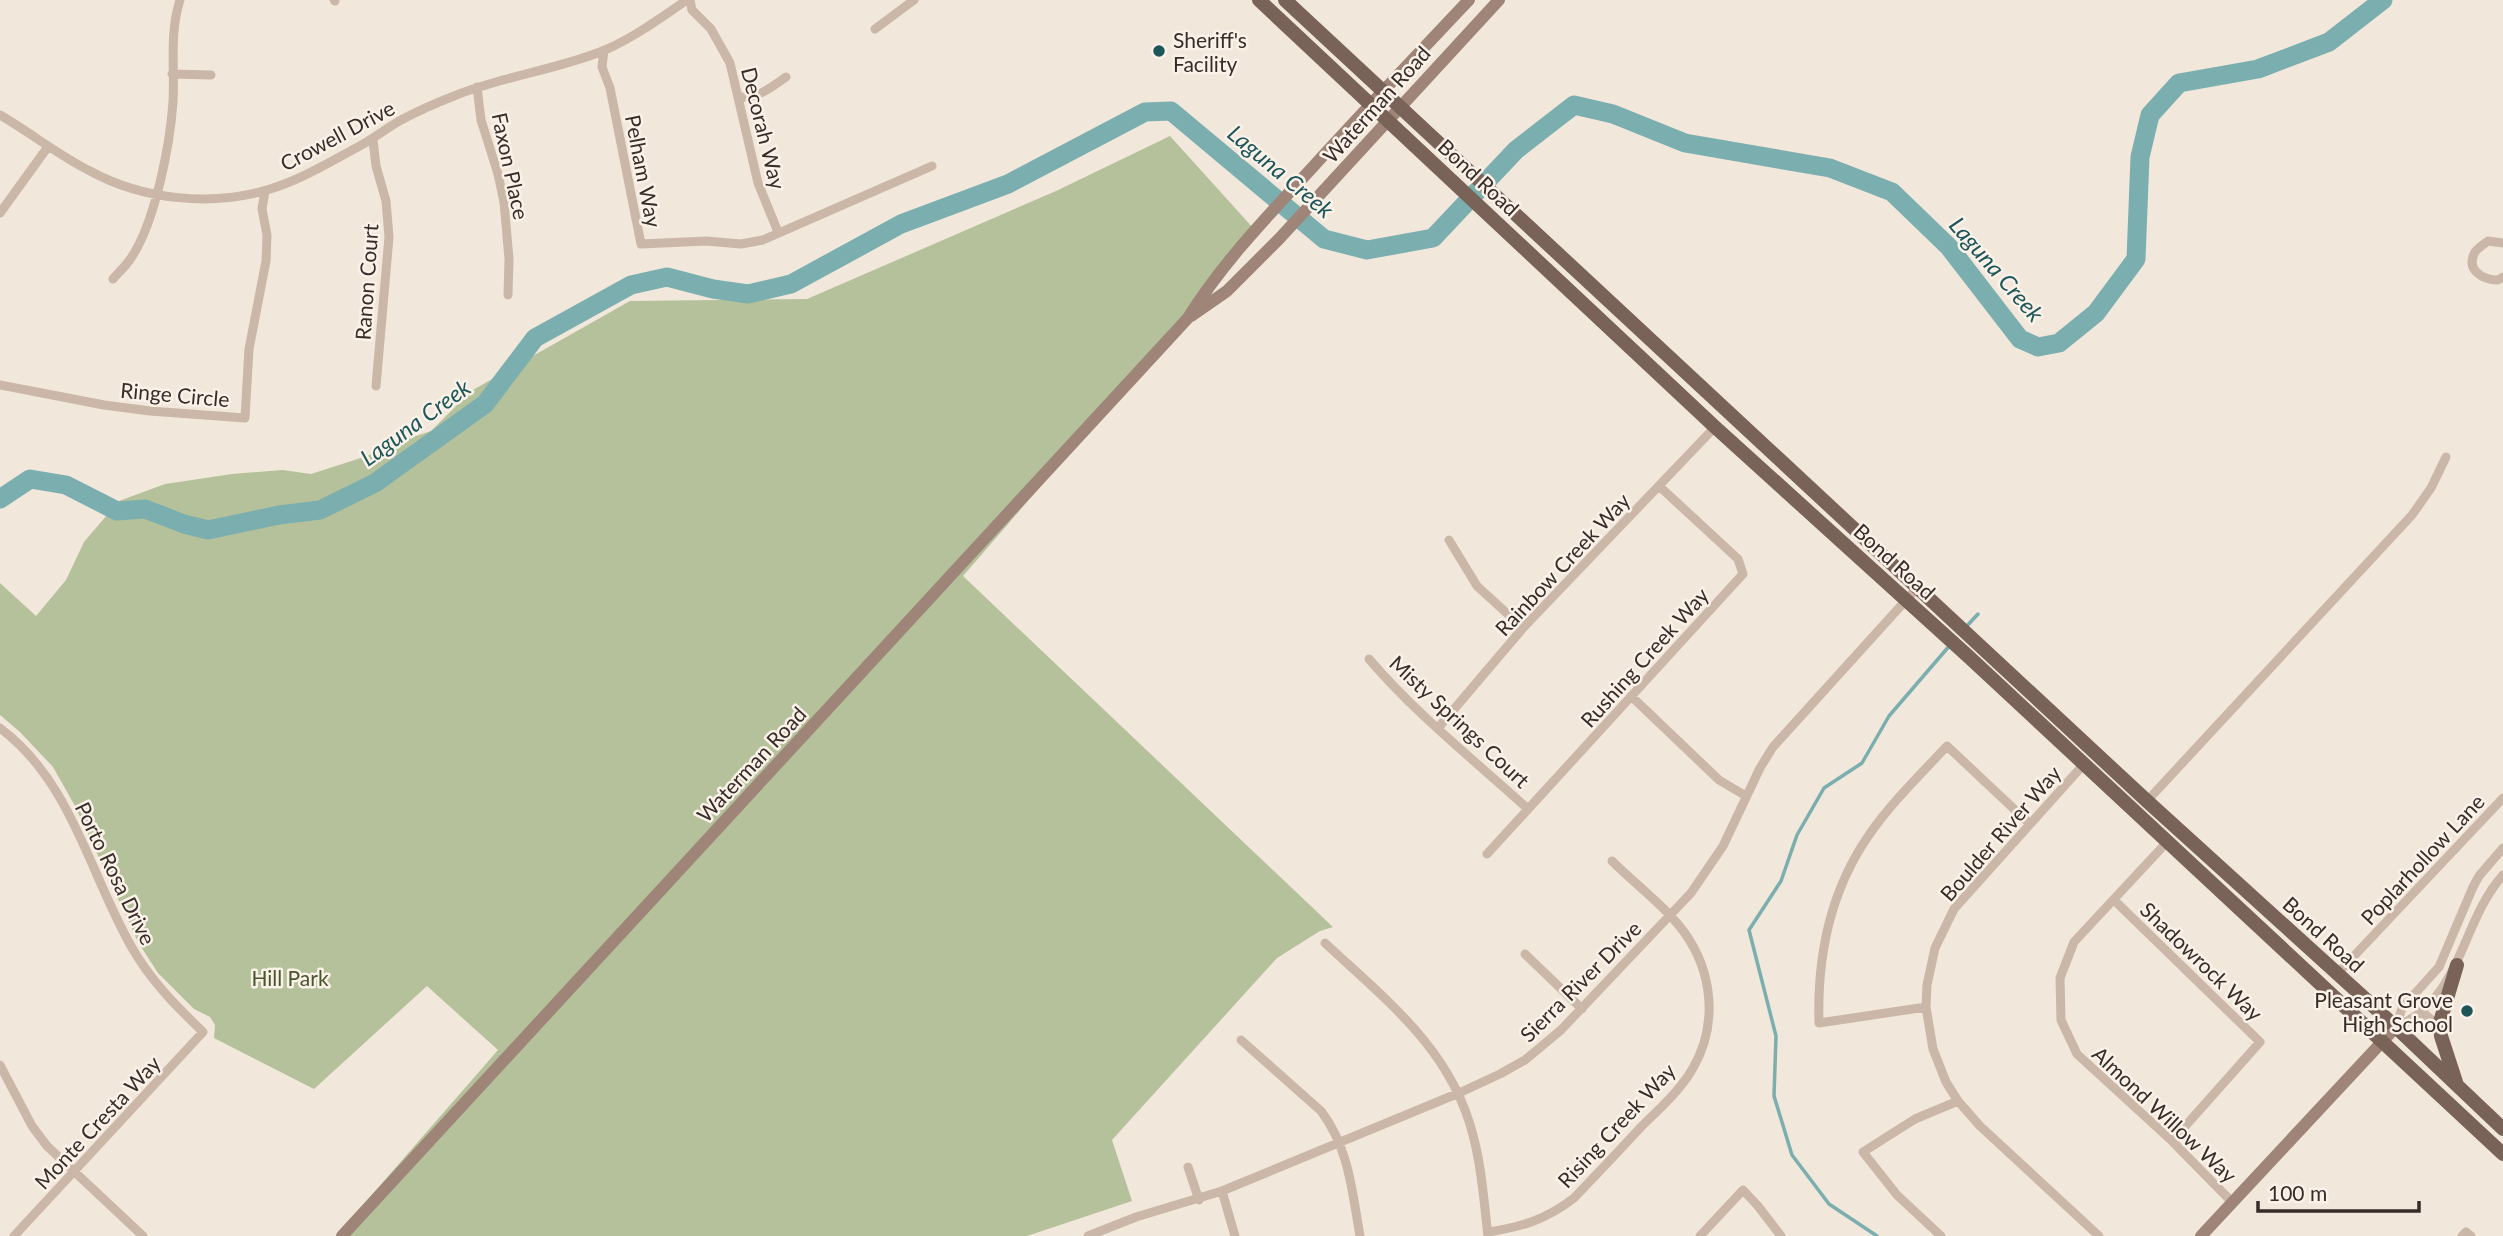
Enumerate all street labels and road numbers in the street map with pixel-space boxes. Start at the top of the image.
street label: Waterman Road [1317,40,1435,168]
street label: Decorah Way [737,64,791,192]
street label: Crowell Drive [276,94,398,176]
street label: Faxon Place [487,110,535,222]
street label: Pelham Way [621,113,667,230]
street label: Bond Road [1434,133,1524,221]
street label: Ranon Court [349,222,383,341]
street label: Ringe Circle [119,377,231,411]
street label: Rainbow Creek Way [1489,487,1635,640]
street label: Bond Road [1849,518,1941,604]
street label: Rushing Creek Way [1575,582,1713,732]
street label: Misty Springs Court [1385,650,1535,793]
street label: Waterman Road [691,701,811,827]
street label: Boulder River Way [1934,760,2066,906]
street label: Poplarhollow Lane [2355,788,2489,930]
street label: Porto Rosa Drive [71,798,161,948]
street label: Bond Road [2278,891,2370,977]
street label: Shadowrock Way [2136,896,2268,1026]
street label: Sierra River Drive [1514,915,1646,1047]
street label: Almond Willow Way [2088,1041,2242,1187]
street label: Monte Cresta Way [29,1050,165,1194]
street label: Rising Creek Way [1552,1058,1680,1192]

